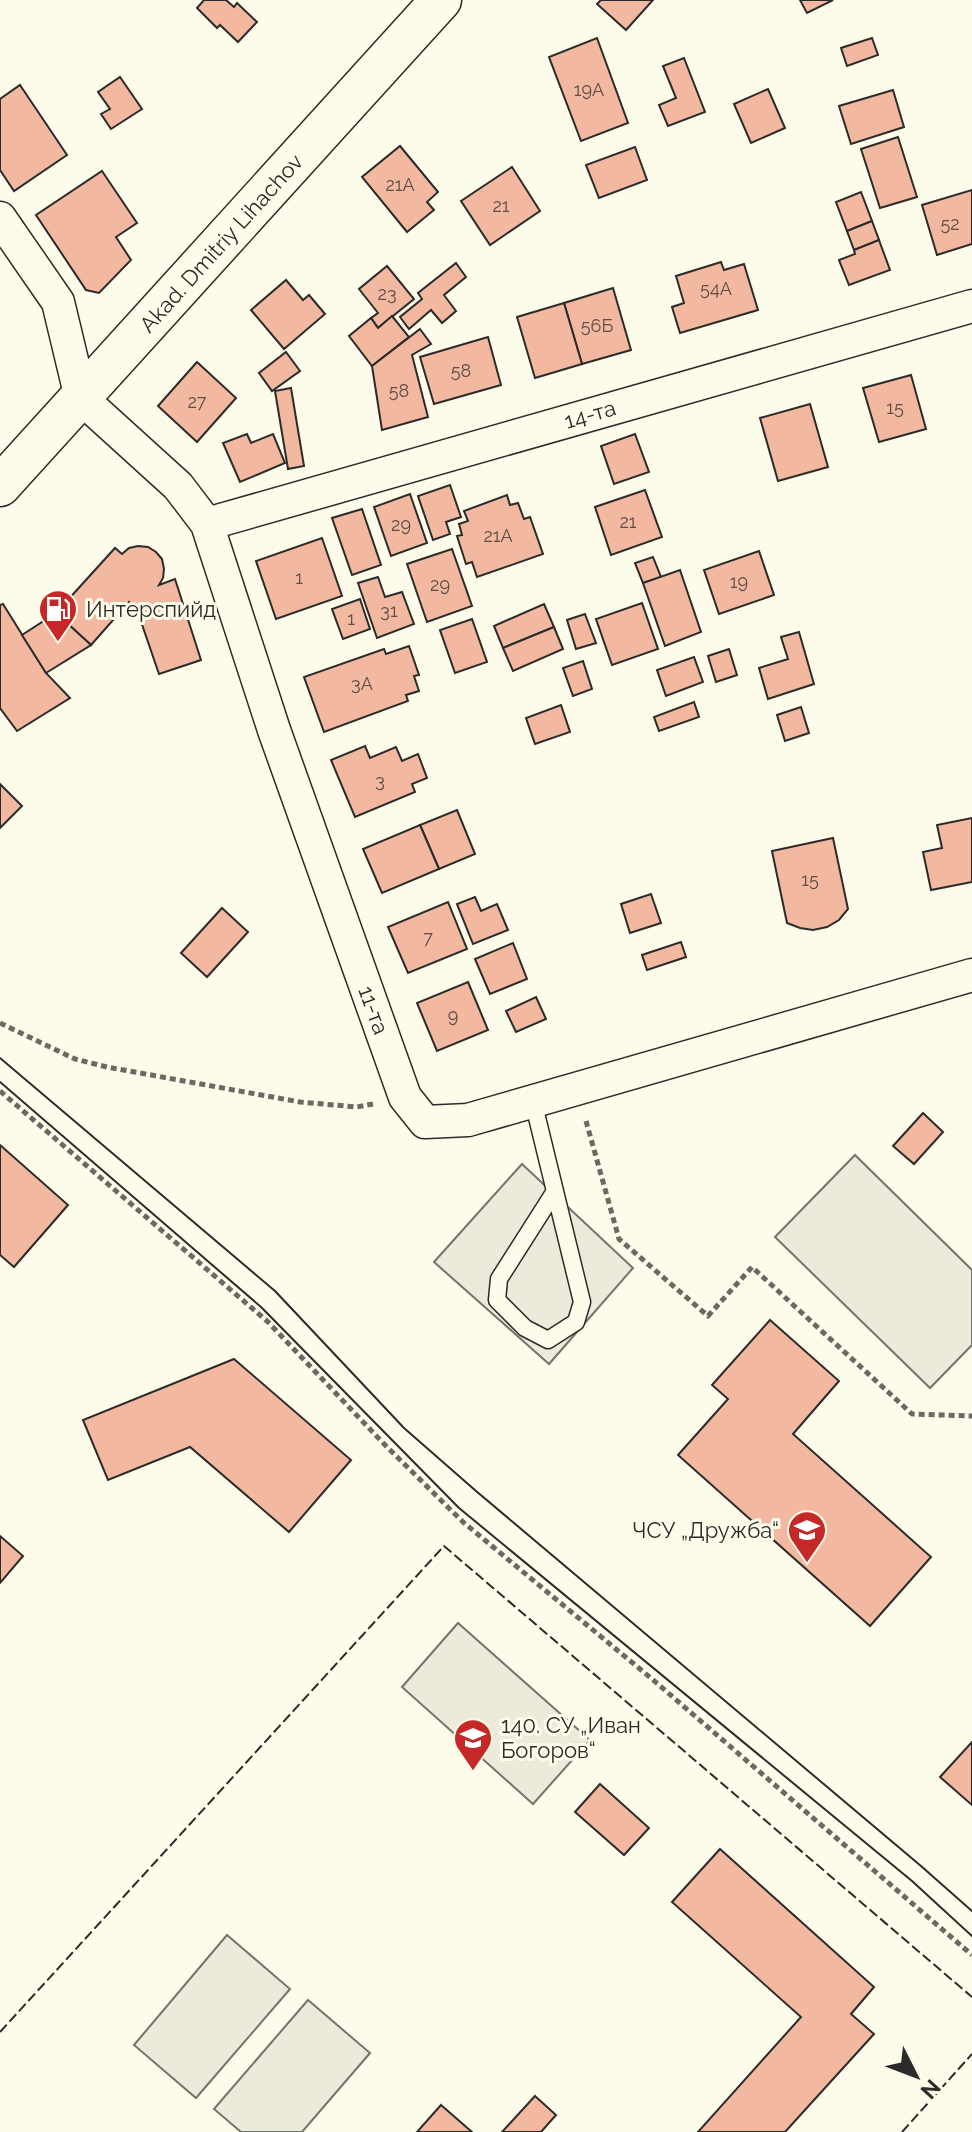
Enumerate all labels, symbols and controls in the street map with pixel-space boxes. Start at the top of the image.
house number: 19А [574,79,604,100]
street label: Akad. Dmitriy Lihachov [134,148,308,338]
house number: 21А [385,174,415,195]
house number: 21 [492,195,510,216]
house number: 52 [940,213,960,234]
house number: 54А [700,278,732,299]
house number: 23 [378,283,397,304]
house number: 56Б [581,315,613,336]
house number: 58 [451,360,471,381]
house number: 58 [389,380,409,401]
house number: 27 [187,391,207,412]
street label: 14-та [561,394,619,434]
house number: 15 [886,397,904,418]
house number: 21 [619,511,637,532]
house number: 29 [391,514,411,535]
house number: 21А [483,525,513,546]
house number: 1 [295,567,303,588]
house number: 19 [730,571,748,592]
house number: 29 [430,574,450,595]
fuel station icon: Интерспийд [37,588,79,643]
place label: Интерспийд [86,596,216,622]
house number: 31 [380,600,398,621]
house number: 1 [347,608,355,629]
house number: 3А [351,673,373,694]
house number: 3 [375,770,385,791]
house number: 15 [801,869,819,890]
house number: 7 [423,927,433,948]
street label: 11-та [353,982,395,1038]
house number: 9 [448,1005,458,1026]
school or university icon: ЧСУ „Дружба“ [786,1509,828,1564]
place label: ЧСУ „Дружба“ [632,1517,779,1543]
place label: 140. СУ „Иван Богоров“ [501,1712,641,1763]
school or university icon: 140. СУ „Иван Богоров“ [452,1717,494,1772]
north arrow [876,2036,956,2116]
text: N [916,2074,946,2104]

